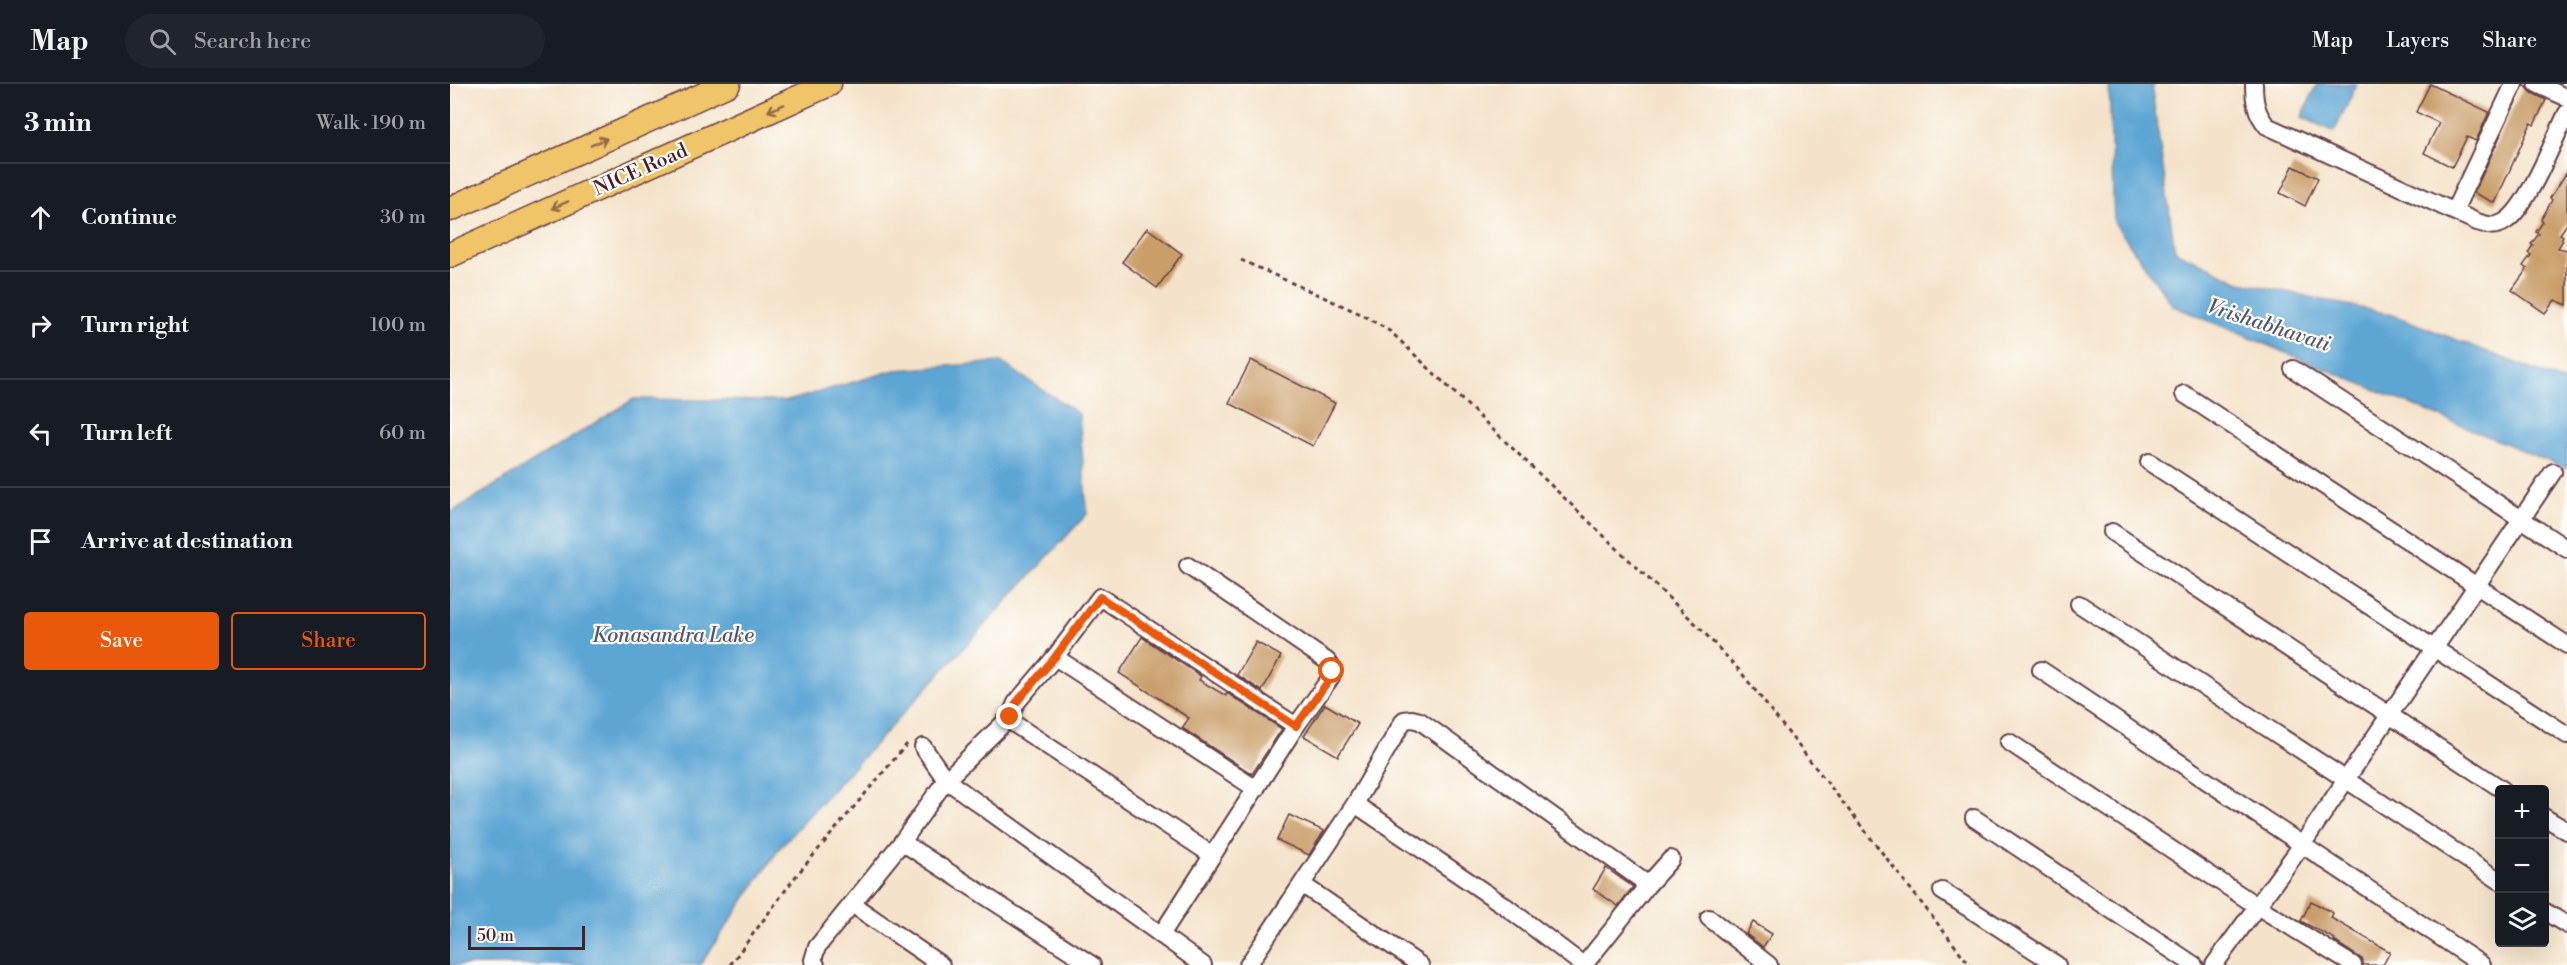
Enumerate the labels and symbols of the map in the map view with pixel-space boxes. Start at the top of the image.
one-way arrow [767,103,786,114]
one-way arrow [590,136,608,147]
street label: NICE Road [590,138,692,202]
one-way arrow [551,200,569,212]
water label: Vrishabhavati [2204,294,2334,358]
water label: Konasandra Lake [592,623,754,649]
route start [1318,657,1344,683]
route end [996,703,1022,729]
scale bar [468,923,585,950]

